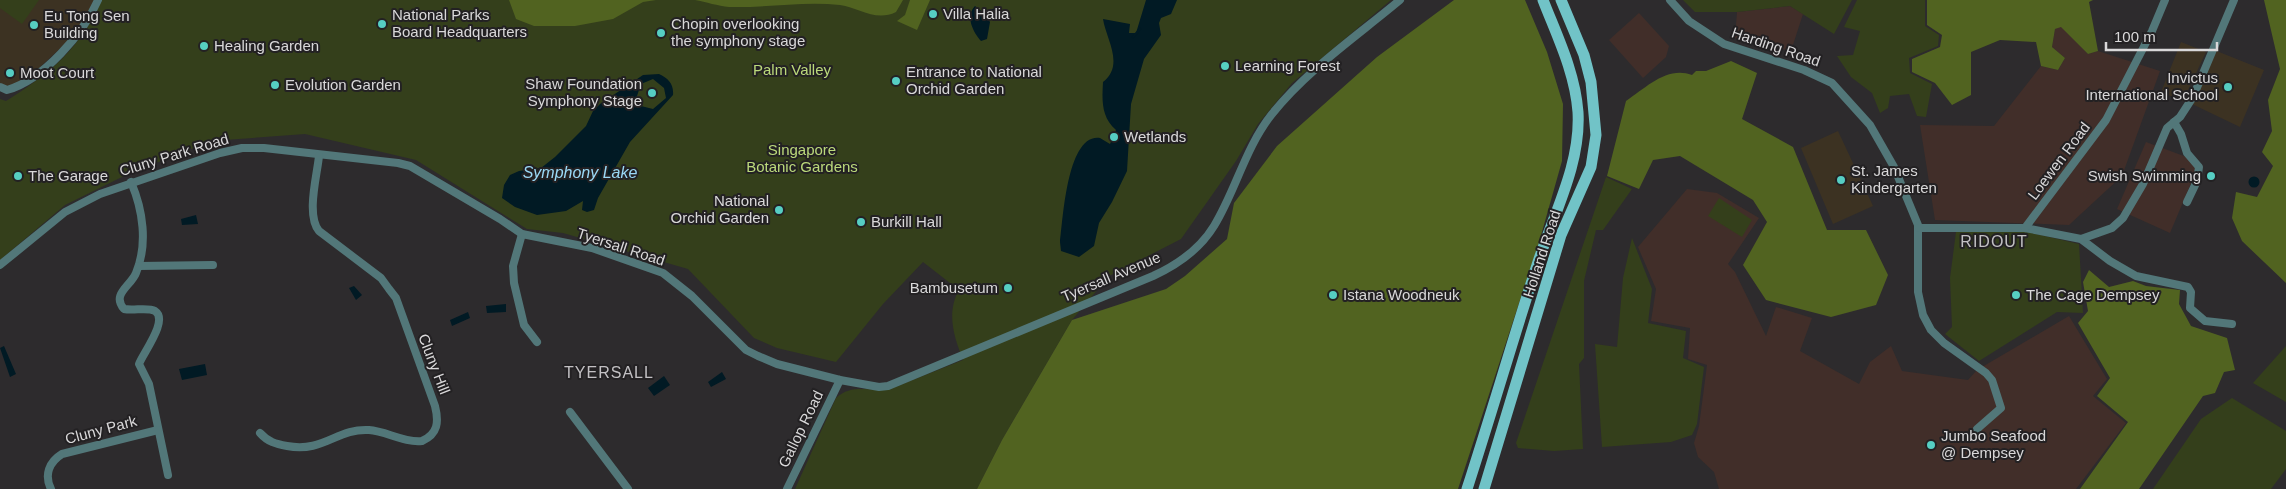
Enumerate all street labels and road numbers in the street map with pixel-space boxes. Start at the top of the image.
street label: Harding Road [1730,23,1823,70]
street label: Loewen Road [2024,119,2093,203]
street label: Cluny Park Road [117,130,231,179]
street label: Holland Road [1519,208,1564,300]
street label: Tyersall Road [575,224,667,269]
street label: Tyersall Avenue [1059,248,1163,305]
street label: Cluny Hill [415,331,454,396]
street label: Gallop Road [775,388,826,470]
street label: Cluny Park [63,412,139,447]

